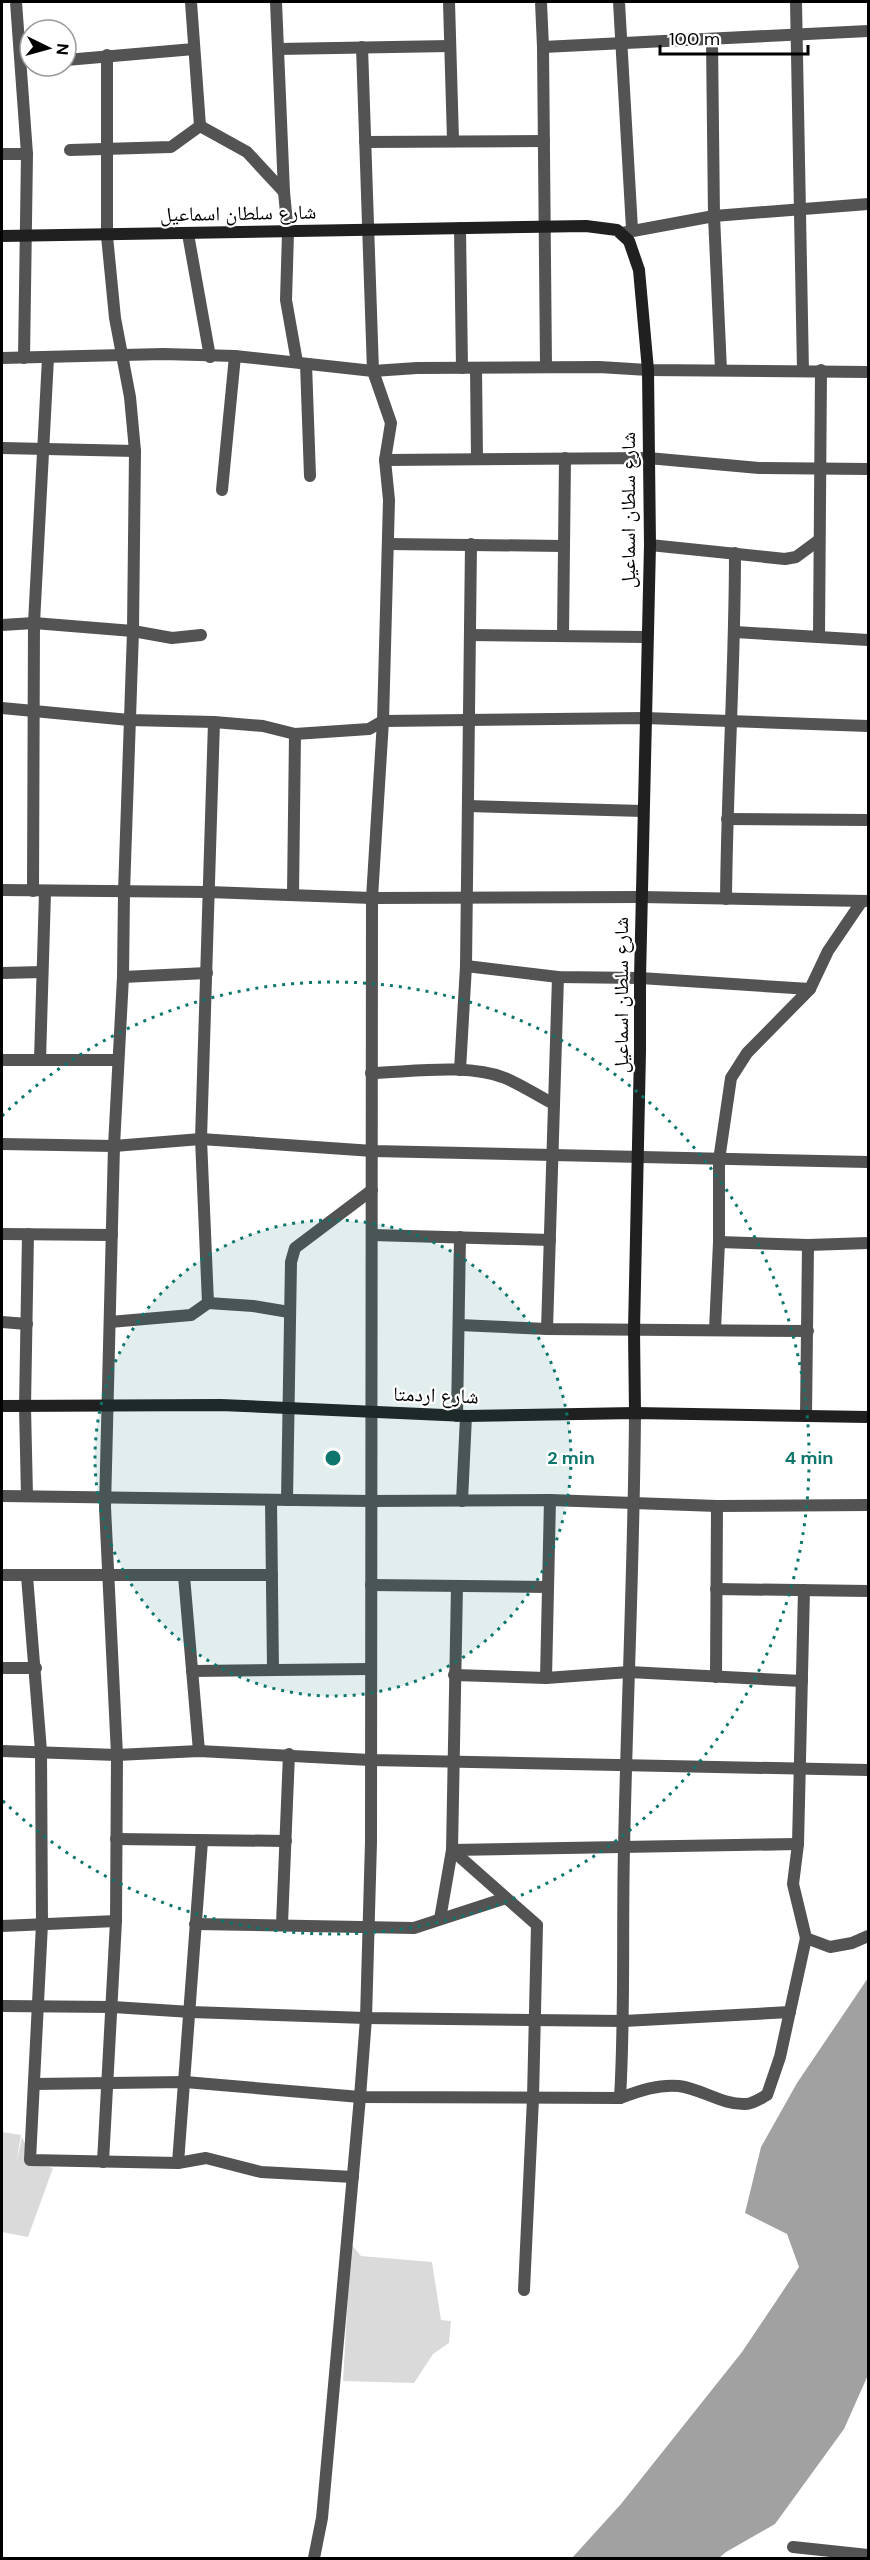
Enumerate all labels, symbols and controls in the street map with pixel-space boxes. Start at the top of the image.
north arrow [18,18,78,78]
scale bar [660,18,808,56]
text: 100 m [669,27,720,51]
text: N [51,43,73,56]
street label: شارع سلطان اسماعيل [160,199,316,227]
street label: شارع سلطان اسماعيل [615,432,641,588]
street label: شارع سلطان اسماعيل [608,917,634,1073]
street label: شارع اردمتا [393,1381,479,1409]
text: 2 min [547,1446,595,1470]
text: 4 min [785,1446,833,1470]
centre of rings [323,1448,343,1468]

